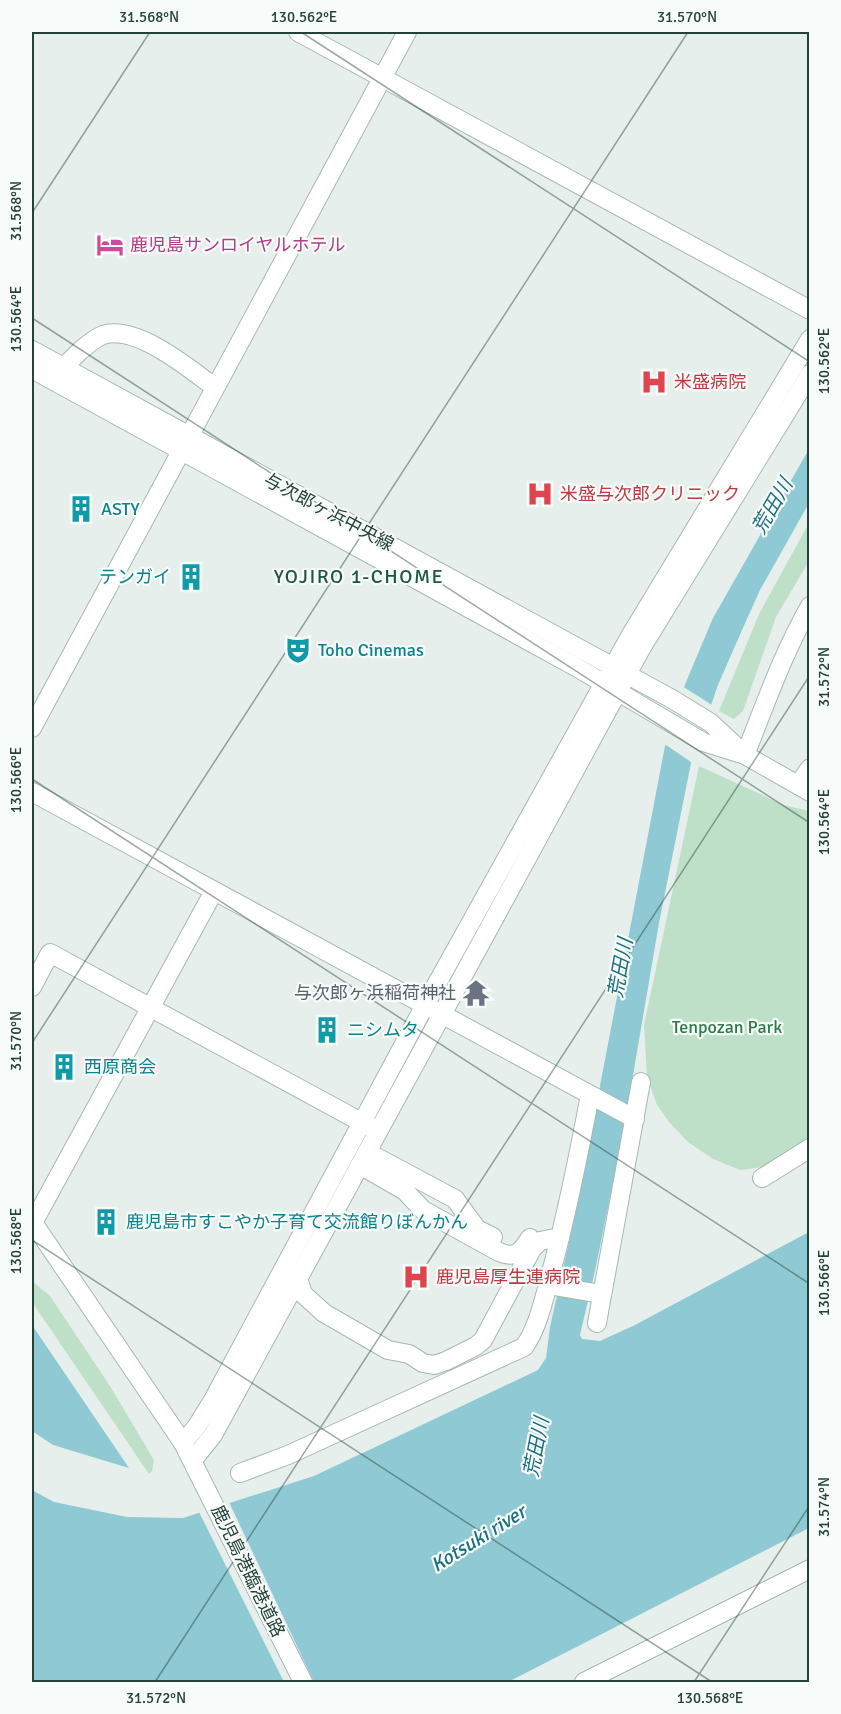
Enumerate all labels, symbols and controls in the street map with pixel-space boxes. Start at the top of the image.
text: 31.568°N [119,8,179,26]
text: 130.562°E [271,8,337,26]
text: 31.570°N [657,8,717,26]
text: 31.568°N [7,181,25,241]
hotel icon: 鹿児島サンロイヤルホテル [95,230,125,260]
place label: 鹿児島サンロイヤルホテル [130,234,345,256]
text: 130.564°E [7,286,25,352]
text: 130.562°E [815,328,833,394]
hospital icon: 米盛病院 [639,367,669,397]
place label: 米盛病院 [674,371,746,393]
street label: 与次郎ヶ浜中央線 [260,468,398,556]
water label: 荒田川 [747,472,799,538]
hospital icon: 米盛与次郎クリニック [525,479,555,509]
place label: 米盛与次郎クリニック [560,483,740,505]
building icon: ASTY [66,494,96,524]
place label: ASTY [101,498,139,520]
building icon: テンガイ [176,562,206,592]
district label: YOJIRO 1-CHOME [274,564,444,589]
place label: テンガイ [99,566,171,588]
theatre icon: Toho Cinemas [283,635,313,665]
place label: Toho Cinemas [318,639,424,661]
text: 31.572°N [815,647,833,707]
text: 130.566°E [7,747,25,813]
text: 130.564°E [815,789,833,855]
water label: 荒田川 [603,934,638,1000]
temple icon: 与次郎ヶ浜稲荷神社 [461,978,491,1008]
place label: 与次郎ヶ浜稲荷神社 [294,982,456,1004]
text: 31.570°N [7,1011,25,1071]
building icon: ニシムタ [312,1015,342,1045]
park label: Tenpozan Park [672,1016,782,1038]
place label: ニシムタ [347,1019,419,1041]
building icon: 西原商会 [49,1052,79,1082]
place label: 西原商会 [84,1056,156,1078]
building icon: 鹿児島市すこやか子育て交流館りぼんかん [91,1207,121,1237]
text: 130.568°E [7,1208,25,1274]
place label: 鹿児島市すこやか子育て交流館りぼんかん [126,1211,468,1233]
text: 130.566°E [815,1250,833,1316]
hospital icon: 鹿児島厚生連病院 [401,1262,431,1292]
place label: 鹿児島厚生連病院 [436,1266,580,1288]
water label: 荒田川 [518,1413,555,1479]
text: 31.574°N [815,1477,833,1537]
water label: Kotsuki river [426,1498,533,1577]
street label: 鹿児島港臨港道路 [207,1501,289,1641]
text: 31.572°N [126,1689,186,1707]
text: 130.568°E [677,1689,743,1707]

